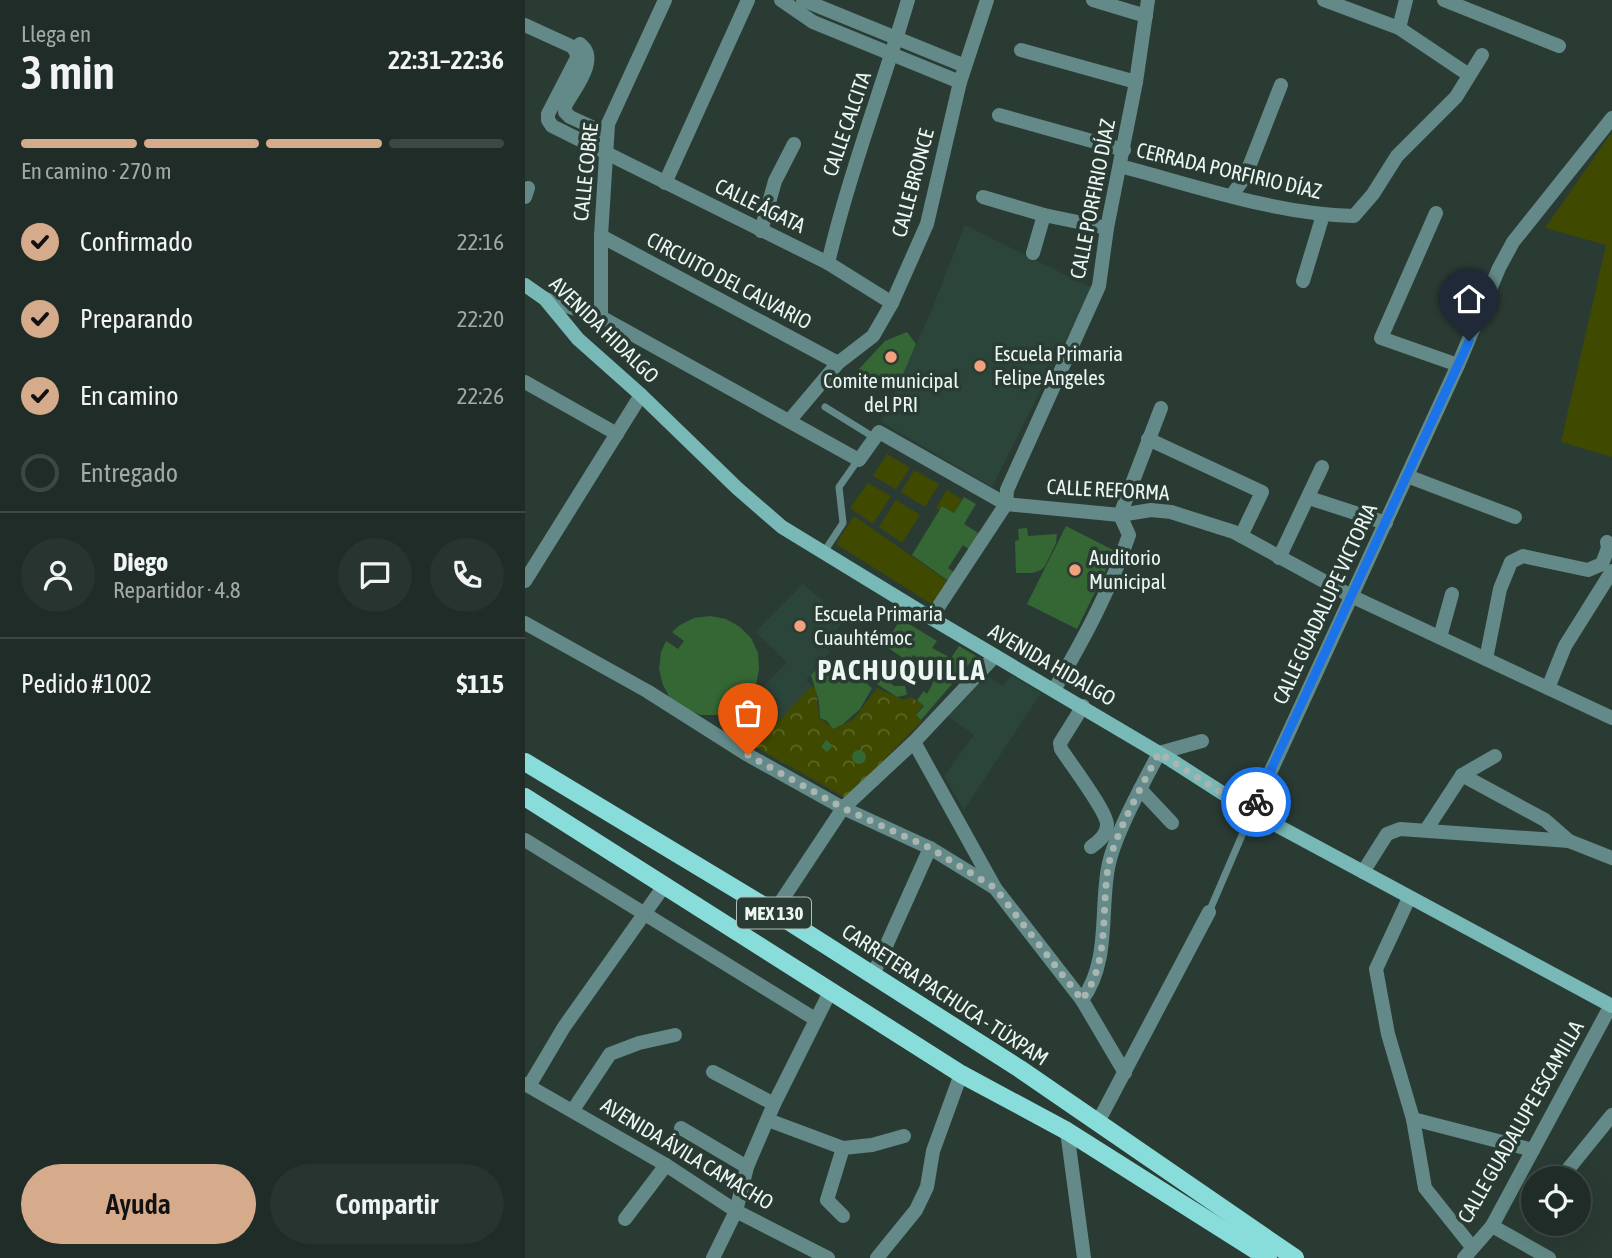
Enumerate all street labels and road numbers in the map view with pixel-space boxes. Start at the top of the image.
street label: CALLE CALCITA [817,68,875,179]
street label: CALLE PORFIRIO DÍAZ [1065,117,1119,281]
street label: CALLE COBRE [568,122,602,222]
street label: CALLE BRONCE [886,126,938,240]
street label: CERRADA PORFIRIO DÍAZ [1134,137,1324,203]
street label: CALLE ÁGATA [711,173,810,238]
street label: CIRCUITO DEL CALVARIO [643,227,816,334]
street label: AVENIDA HIDALGO [545,271,664,387]
street label: CALLE REFORMA [1046,474,1171,504]
street label: CALLE GUADALUPE VICTORIA [1267,499,1381,708]
street label: AVENIDA HIDALGO [985,618,1120,710]
road number: MEX 130 [737,897,811,928]
street label: CARRETERA PACHUCA - TÚXPAM [838,918,1053,1070]
street label: CALLE GUADALUPE ESCAMILLA [1452,1015,1588,1227]
street label: AVENIDA ÁVILA CAMACHO [597,1092,778,1214]

